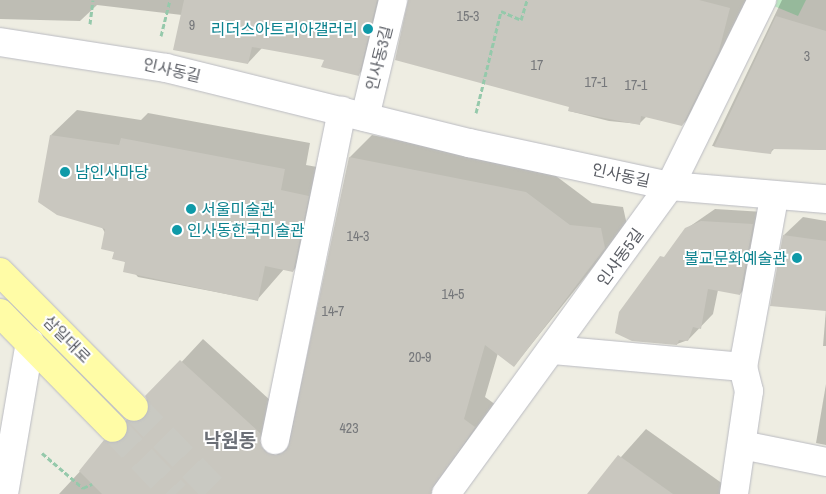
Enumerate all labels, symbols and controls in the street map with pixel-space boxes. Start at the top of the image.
house number: 15-3 [457,8,479,24]
house number: 9 [189,17,195,33]
place label: 리더스아트리아갤러리 [211,19,358,39]
marker: 리더스아트리아갤러리 [362,23,374,35]
street label: 인사동3길 [362,24,396,92]
house number: 3 [804,48,810,64]
street label: 인사동길 [141,54,203,86]
house number: 17 [531,57,543,73]
house number: 17-1 [585,74,607,90]
house number: 17-1 [625,77,647,93]
street label: 인사동길 [590,159,652,191]
place label: 남인사마당 [75,162,149,182]
marker: 남인사마당 [59,166,71,178]
place label: 서울미술관 [201,199,275,219]
marker: 서울미술관 [185,203,197,215]
place label: 인사동한국미술관 [187,220,305,240]
marker: 인사동한국미술관 [171,224,183,236]
street label: 인사동5길 [593,225,647,289]
house number: 14-3 [347,228,369,244]
place label: 불교문화예술관 [684,248,787,268]
marker: 불교문화예술관 [791,252,803,264]
house number: 14-5 [442,286,464,302]
house number: 14-7 [322,303,344,319]
street label: 삼일대로 [39,311,95,367]
house number: 20-9 [409,349,431,365]
house number: 423 [339,420,359,436]
district label: 낙원동 [204,430,256,452]

